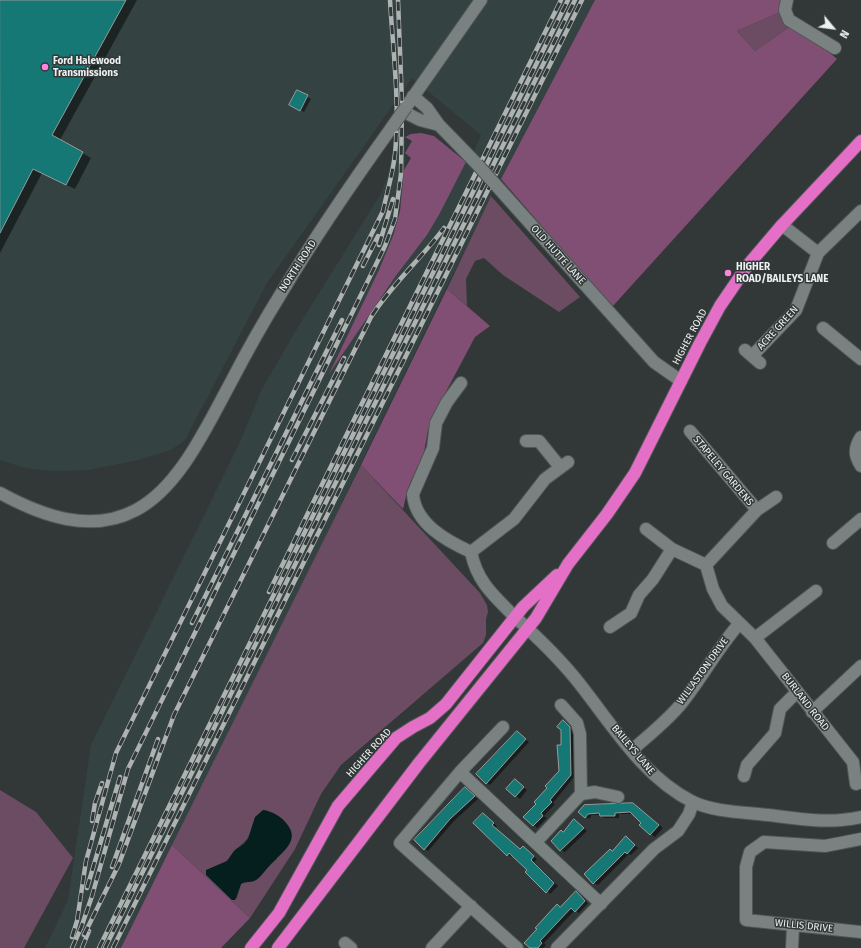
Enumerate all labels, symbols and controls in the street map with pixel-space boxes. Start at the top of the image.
north arrow [813,8,853,48]
text: N [836,28,851,40]
place label: Ford Halewood Transmissions [53,55,121,78]
marker: Ford Halewood Transmissions [40,62,50,72]
street label: OLD HUTTE LANE [528,223,588,287]
street label: NORTH ROAD [277,238,319,294]
place label: HIGHER ROAD/BAILEYS LANE [736,261,828,284]
marker: HIGHER ROAD/BAILEYS LANE [723,268,733,278]
street label: ACRE GREEN [755,303,801,353]
street label: HIGHER ROAD [670,307,710,367]
street label: STAPELEY GARDENS [690,434,756,508]
street label: WILLASTON DRIVE [675,635,731,707]
street label: BURLAND ROAD [779,671,831,733]
street label: BAILEYS LANE [609,723,657,777]
street label: HIGHER ROAD [344,726,394,780]
street label: WILLIS DRIVE [774,917,834,935]

